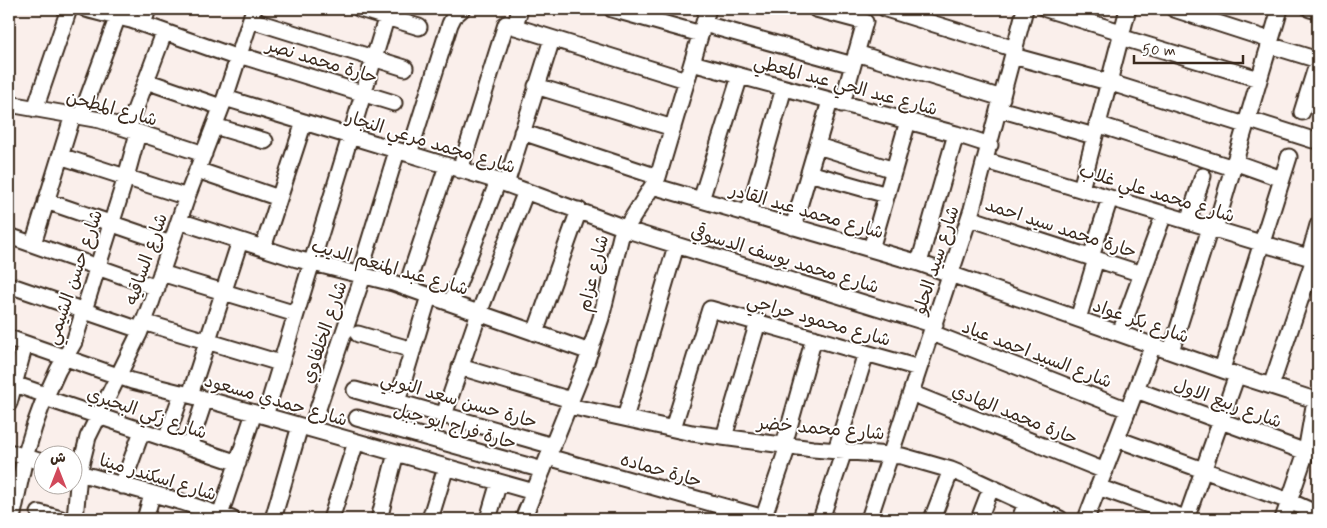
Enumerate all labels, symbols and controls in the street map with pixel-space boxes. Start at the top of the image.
scale bar [1134,32,1243,64]
street label: حارة محمد نصر [261,33,380,90]
text: 50 m [1142,41,1176,61]
street label: شارع عبد الحي عبد المعطي [751,50,940,125]
street label: شارع المطحن [64,85,160,133]
street label: شارع محمد مرعي النجار [340,105,518,183]
street label: شارع محمد علي غلاب [1075,159,1237,232]
street label: شارع محمد عبد القادر [725,178,886,245]
street label: حارة محمد سيد احمد [982,193,1140,265]
street label: شارع سيد الحلو [908,203,966,319]
street label: شارع حسن الشيمي [41,207,112,349]
street label: شارع الساقيه [120,210,174,308]
street label: شارع محمد يوسف الدسوقي [688,219,882,300]
street label: شارع عزام [573,232,616,314]
street label: شارع عبد المنعم الديب [308,234,471,303]
street label: شارع الخلفاوي [296,278,354,387]
street label: شارع محمود حراجي [743,289,893,356]
street label: شارع بكر عواد [1089,294,1192,350]
street label: شارع السيد احمد عياد [958,315,1115,395]
street label: حارة حسن سعد النوبي [377,367,540,438]
street label: شارع حمدي مسعود [201,369,350,433]
street label: شارع ربيع الاول [1170,373,1285,435]
street label: حارة محمد الهادي [948,379,1081,451]
street label: شارع زكي البحيري [82,382,210,449]
street label: حارة فراج ابو جبل [390,398,519,456]
street label: شارع محمد خضر [754,411,886,447]
north arrow [32,446,82,496]
street label: حارة حماده [617,448,704,494]
text: ش [50,449,66,467]
street label: شارع اسكندر مينا [96,449,219,507]

